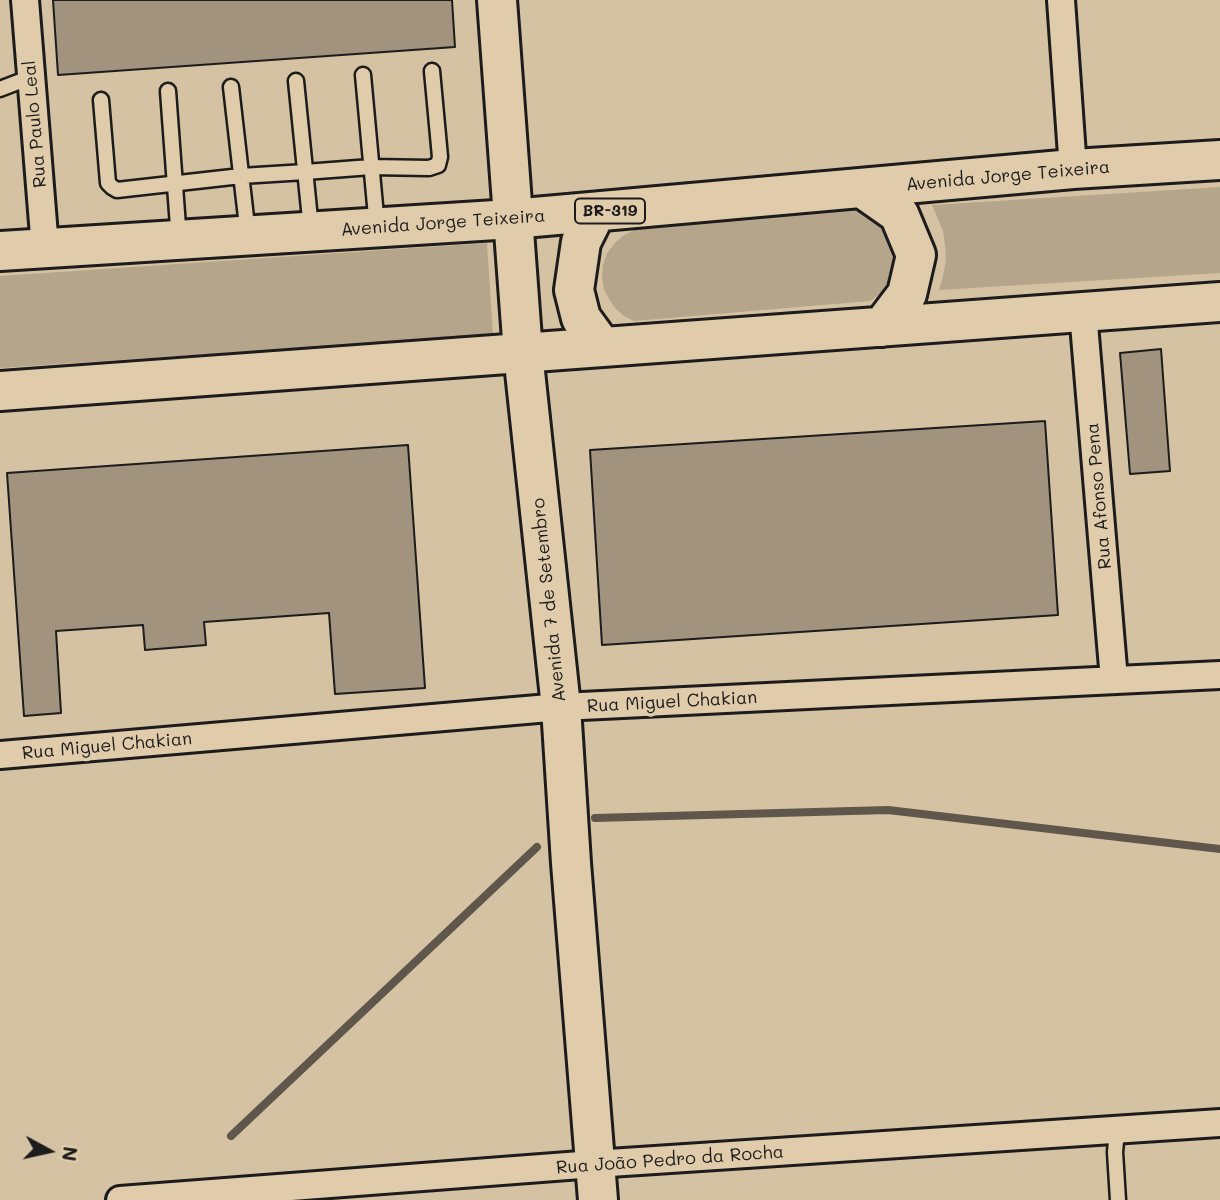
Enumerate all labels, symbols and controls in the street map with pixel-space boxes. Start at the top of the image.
street label: Rua Paulo Leal [19,59,51,189]
street label: Avenida Jorge Teixeira [905,156,1111,196]
road number: BR-319 [575,198,645,224]
street label: Avenida Jorge Teixeira [340,205,546,241]
street label: Rua Afonso Pena [1082,422,1116,570]
street label: Avenida 7 de Setembro [528,497,570,703]
street label: Rua Miguel Chakian [586,687,758,717]
street label: Rua Miguel Chakian [21,728,193,764]
north arrow [14,1116,84,1186]
street label: Rua João Pedro da Rocha [555,1141,785,1179]
text: N [57,1145,84,1163]

